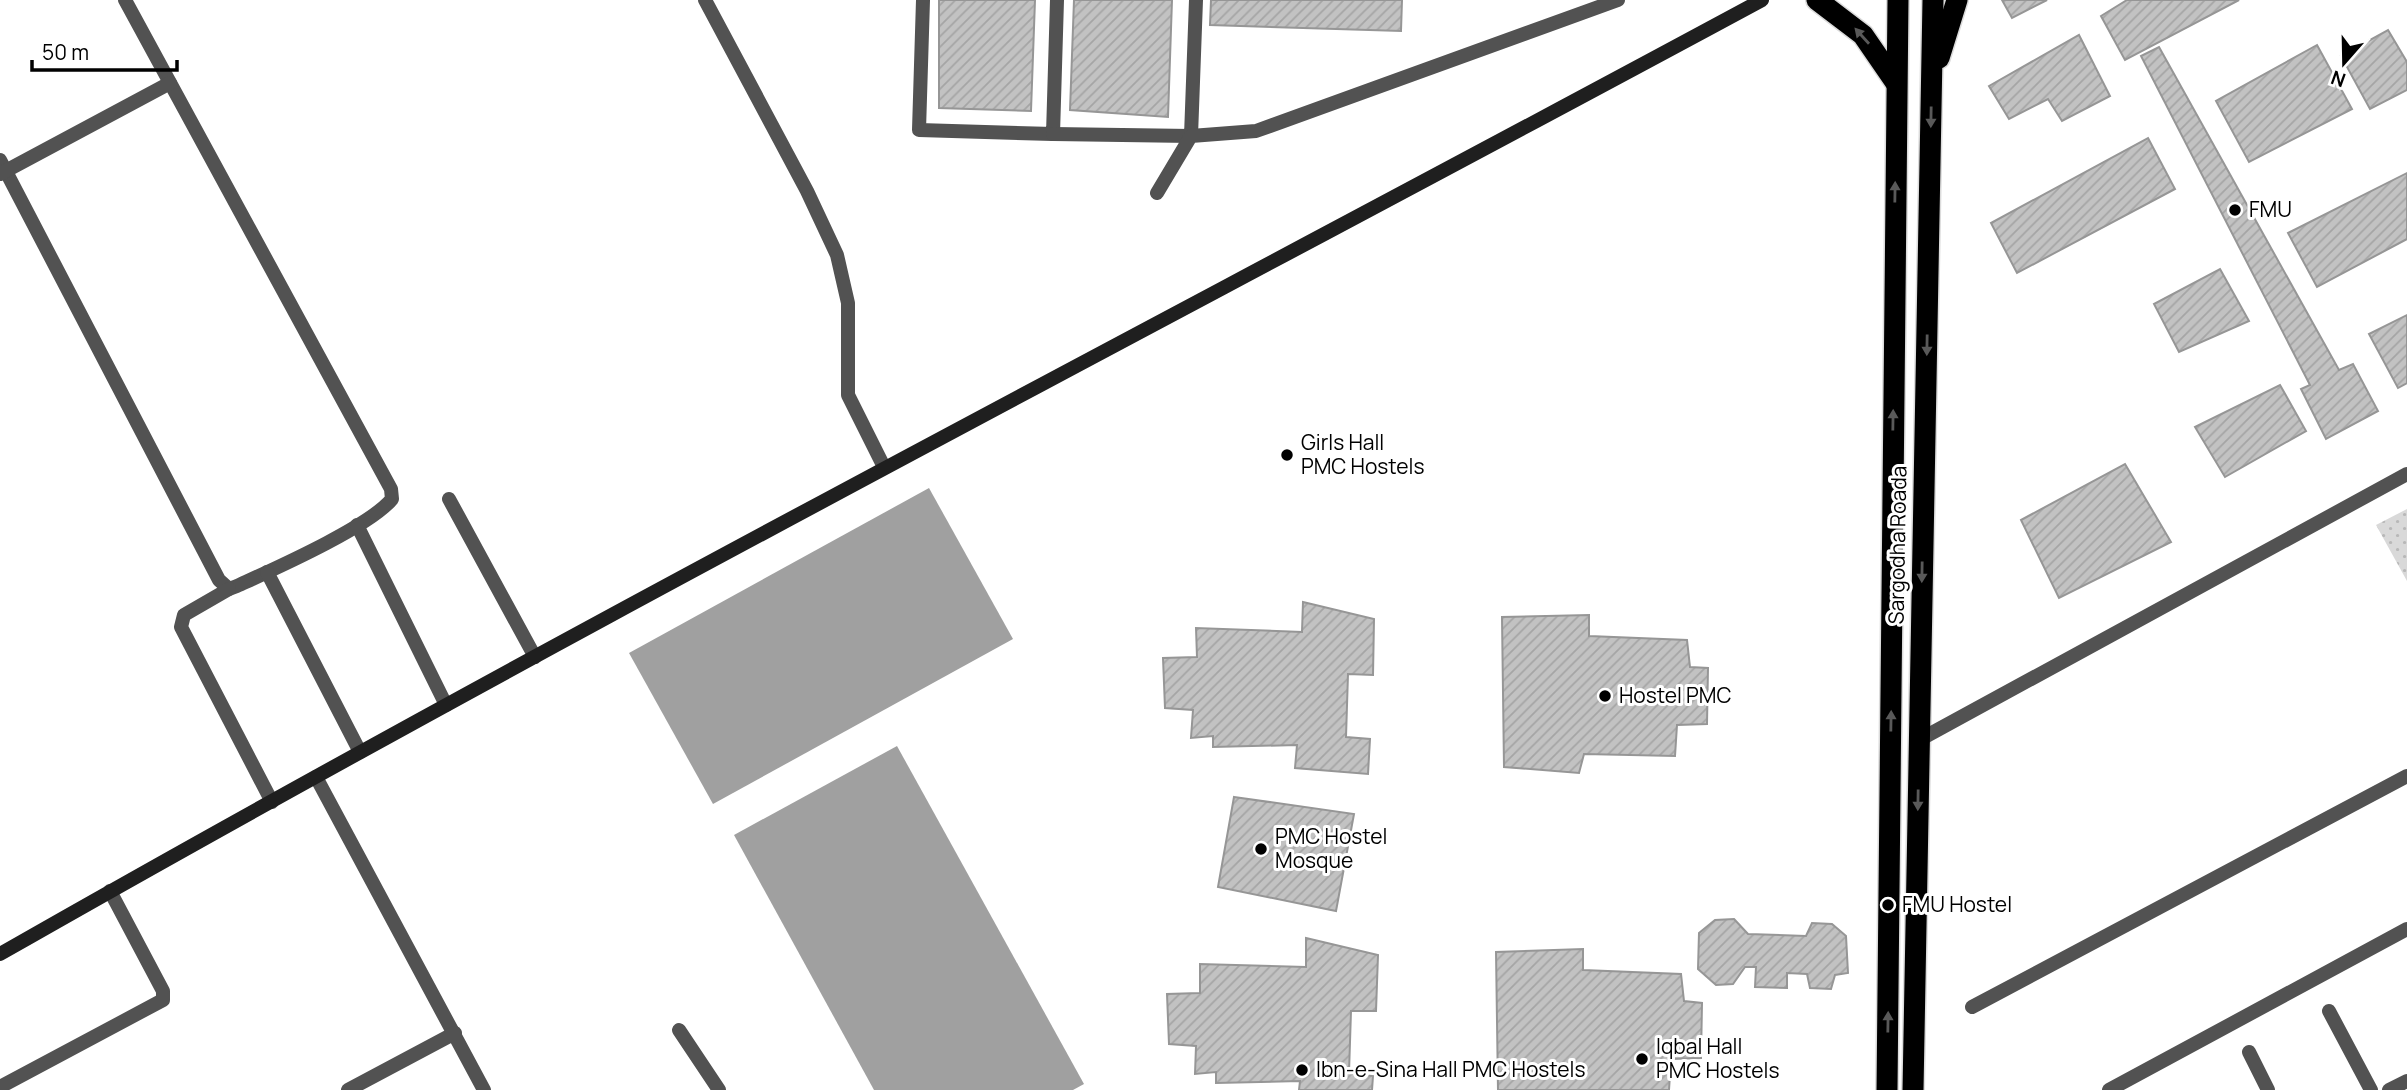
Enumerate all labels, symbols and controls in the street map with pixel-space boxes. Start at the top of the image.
one-way arrow [1854,27,1870,45]
scale bar [32,28,177,72]
north arrow [2309,28,2379,98]
text: 50 m [42,38,89,66]
text: N [2327,64,2349,94]
one-way arrow [1925,106,1937,128]
one-way arrow [1889,181,1901,203]
place label: FMU [2249,195,2292,223]
marker: FMU [2227,202,2243,218]
one-way arrow [1921,334,1932,356]
one-way arrow [1887,409,1899,431]
place label: Girls Hall PMC Hostels [1301,428,1424,480]
marker: Girls Hall PMC Hostels [1279,447,1295,463]
street label: Sargodha Roada [1882,465,1912,625]
one-way arrow [1916,561,1928,583]
place label: Hostel PMC [1619,681,1731,709]
marker: Hostel PMC [1597,688,1613,704]
one-way arrow [1885,710,1897,732]
one-way arrow [1912,789,1924,811]
place label: PMC Hostel Mosque [1275,822,1387,874]
marker: PMC Hostel Mosque [1253,841,1269,857]
place label: FMU Hostel [1902,890,2012,918]
marker: FMU Hostel [1880,897,1896,913]
one-way arrow [1882,1011,1894,1033]
place label: Iqbal Hall PMC Hostels [1656,1032,1779,1084]
marker: Iqbal Hall PMC Hostels [1634,1051,1650,1067]
place label: Ibn-e-Sina Hall PMC Hostels [1316,1055,1585,1083]
marker: Ibn-e-Sina Hall PMC Hostels [1294,1062,1310,1078]

